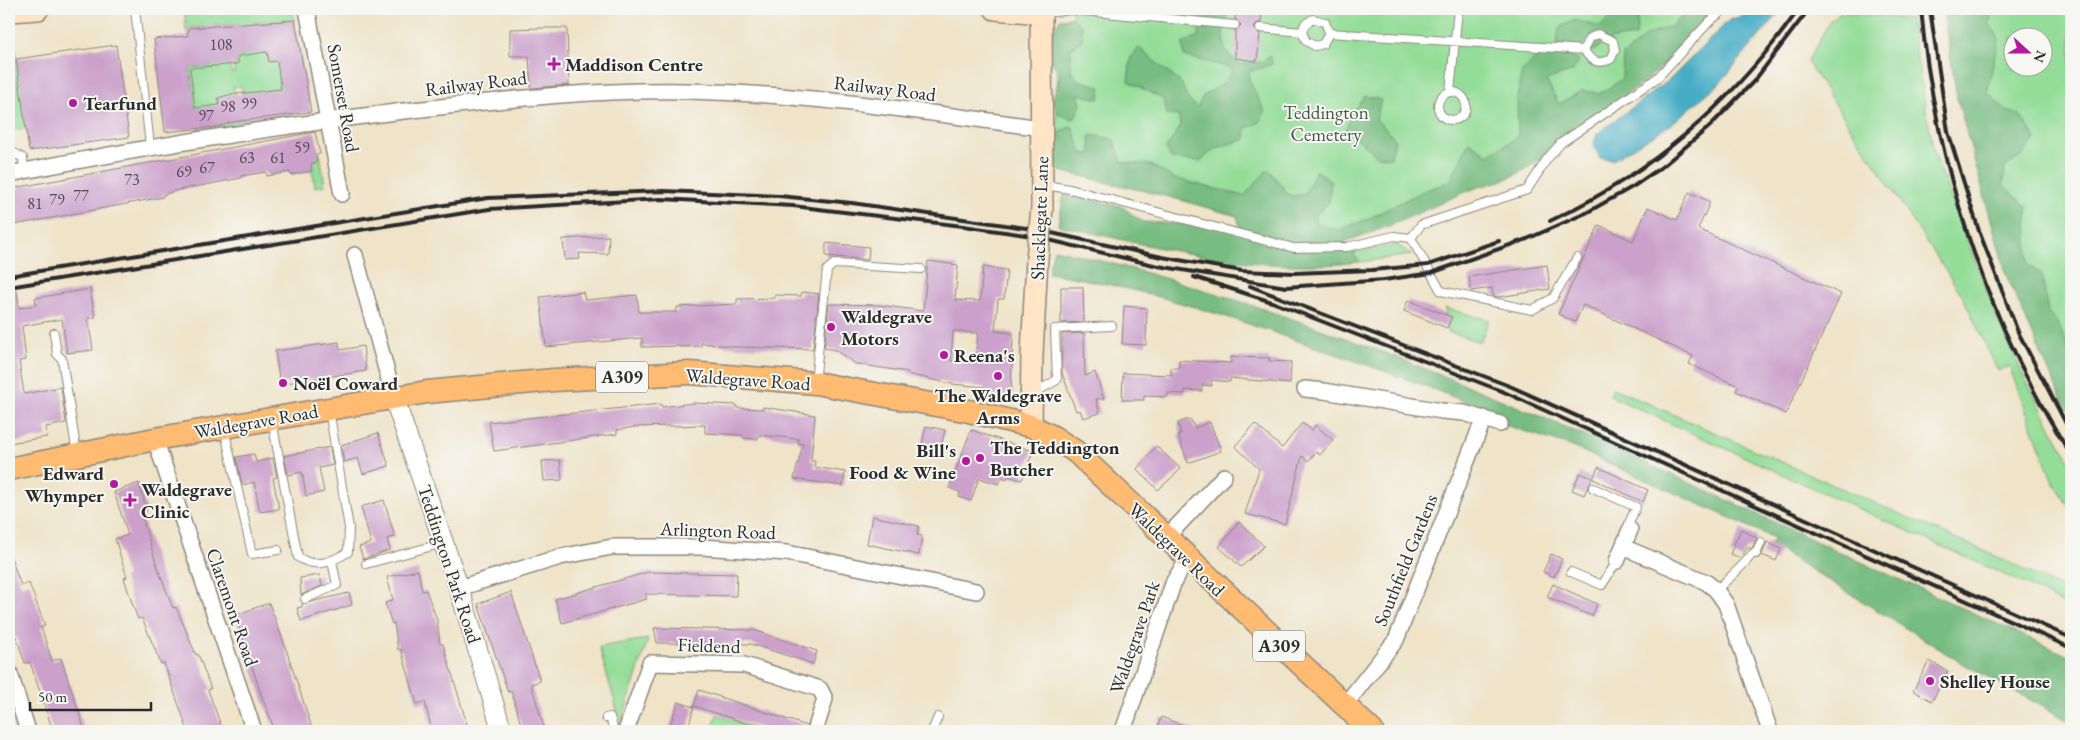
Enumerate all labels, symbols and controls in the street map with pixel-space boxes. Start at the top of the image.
north arrow [2002,28,2052,78]
house number: 108 [209,34,233,55]
street label: Somerset Road [322,42,365,155]
text: N [2029,48,2051,66]
place label: Maddison Centre [565,52,703,77]
marker: Maddison Centre [547,57,561,71]
street label: Railway Road [424,65,529,102]
street label: Railway Road [833,70,938,107]
place label: Tearfund [83,91,158,116]
house number: 99 [241,93,257,114]
house number: 98 [220,96,236,117]
marker: Tearfund [67,97,79,109]
park label: Teddington Cemetery [1283,100,1369,147]
house number: 97 [198,105,214,126]
house number: 59 [294,137,310,158]
house number: 63 [239,147,255,168]
house number: 61 [270,147,286,168]
street label: Shacklegate Lane [1025,156,1054,280]
house number: 67 [199,157,215,178]
house number: 69 [176,161,192,182]
house number: 73 [124,169,140,190]
house number: 77 [73,185,89,206]
house number: 79 [49,189,65,210]
house number: 81 [27,193,43,214]
place label: Waldegrave Motors [841,304,932,351]
marker: Waldegrave Motors [825,321,837,333]
place label: Reena's [954,343,1015,368]
marker: Reena's [938,349,950,361]
road number: A309 [596,362,648,392]
street label: Waldegrave Road [685,363,812,396]
marker: The Waldegrave Arms [992,370,1004,382]
place label: Noël Coward [293,371,399,396]
marker: Noël Coward [277,377,289,389]
place label: The Waldegrave Arms [934,383,1062,430]
street label: Waldegrave Road [192,398,320,445]
place label: The Teddington Butcher [990,435,1120,482]
place label: Bill's Food & Wine [849,438,956,485]
marker: The Teddington Butcher [974,452,986,464]
marker: Bill's Food & Wine [960,455,972,467]
place label: Edward Whymper [24,461,104,508]
place label: Waldegrave Clinic [141,477,232,524]
marker: Edward Whymper [108,478,120,490]
street label: Teddington Park Road [412,482,487,647]
street label: Southfield Gardens [1368,491,1443,630]
marker: Waldegrave Clinic [123,493,137,507]
street label: Waldegrave Road [1123,497,1231,602]
street label: Arlington Road [659,516,777,545]
street label: Claremont Road [201,545,265,670]
street label: Waldegrave Park [1103,576,1166,697]
road number: A309 [1253,630,1305,661]
street label: Fieldend [677,632,741,659]
place label: Shelley House [1940,669,2050,694]
marker: Shelley House [1924,675,1936,687]
scale bar [30,680,151,712]
text: 50 m [38,687,67,706]

